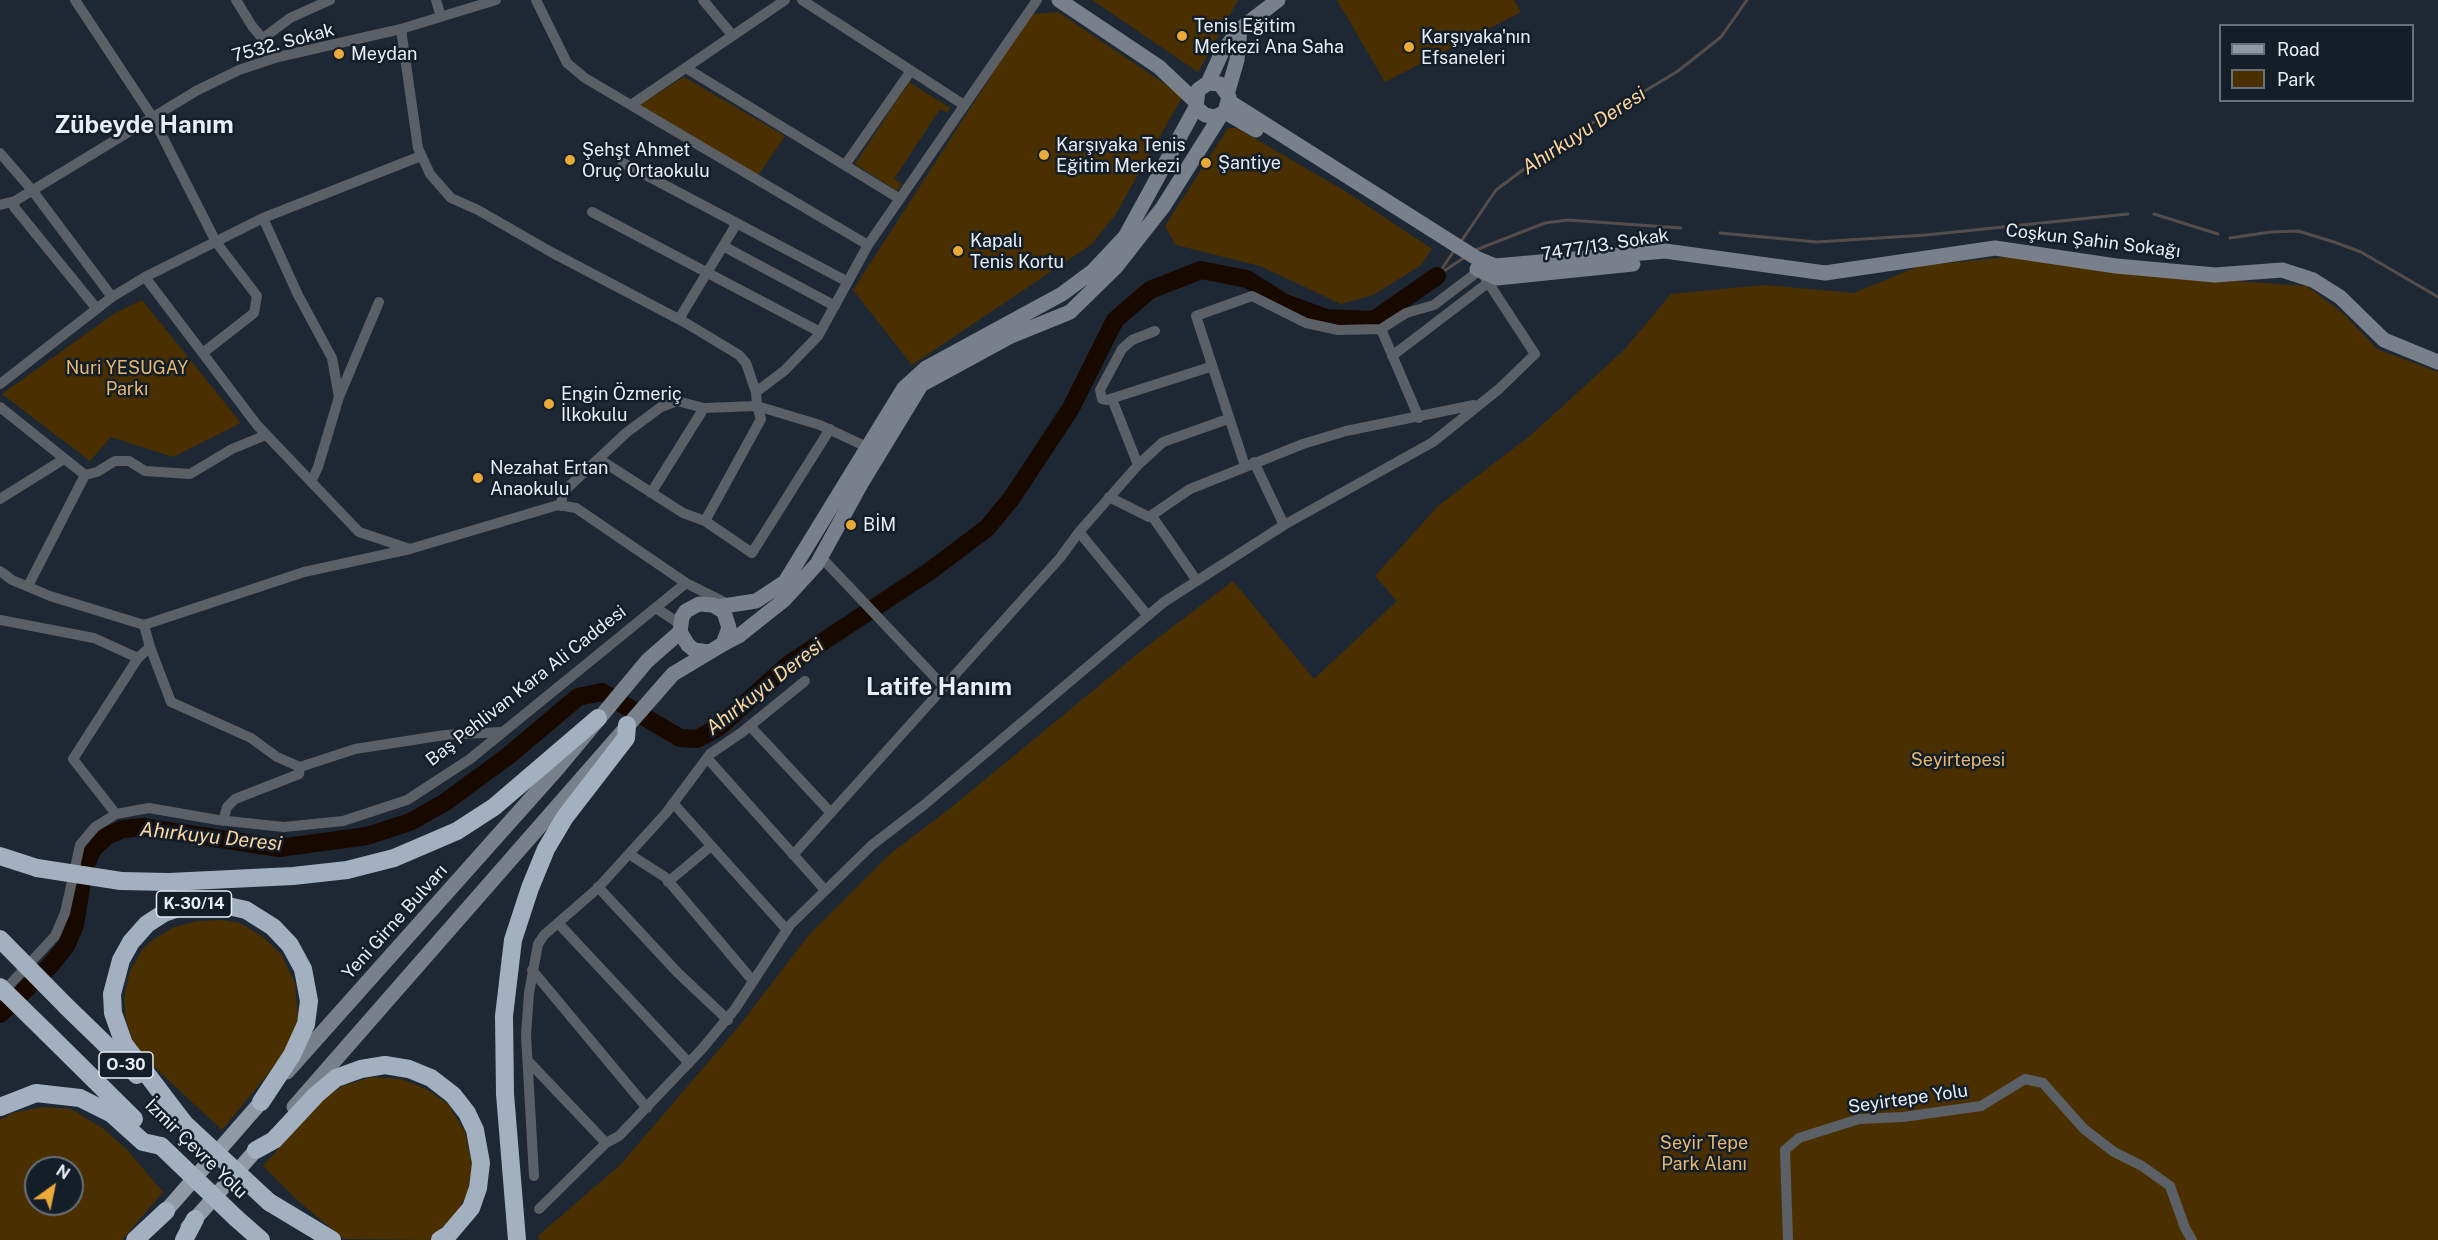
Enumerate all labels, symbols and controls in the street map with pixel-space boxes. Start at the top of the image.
place label: Tenis Eğitim Merkezi Ana Saha [1194,15,1344,57]
street label: 7532. Sokak [229,19,337,67]
legend [2219,24,2414,102]
place label: Karşıyaka'nın Efsaneleri [1421,26,1531,68]
marker: Tenis Eğitim Merkezi Ana Saha [1175,29,1189,43]
text: Road [2277,39,2320,60]
marker: Karşıyaka'nın Efsaneleri [1402,40,1416,54]
place label: Meydan [351,43,417,65]
marker: Meydan [332,47,346,61]
text: Park [2277,69,2315,90]
water label: Ahırkuyu Deresi [1518,82,1650,180]
district label: Zübeyde Hanım [54,112,234,140]
place label: Karşıyaka Tenis Eğitim Merkezi [1056,134,1186,176]
place label: Şehşt Ahmet Oruç Ortaokulu [582,139,710,182]
marker: Karşıyaka Tenis Eğitim Merkezi [1037,148,1051,162]
place label: Şantiye [1218,152,1281,174]
marker: Şehşt Ahmet Oruç Ortaokulu [563,153,577,167]
marker: Şantiye [1199,156,1213,170]
street label: Coşkun Şahin Sokağı [2004,220,2182,262]
street label: 7477/13. Sokak [1540,224,1670,266]
place label: Kapalı Tenis Kortu [970,230,1064,272]
marker: Kapalı Tenis Kortu [951,244,965,258]
park label: Nuri YESUGAY Parkı [66,357,188,400]
place label: Engin Özmeriç İlkokulu [561,383,682,426]
marker: Engin Özmeriç İlkokulu [542,397,556,411]
place label: Nezahat Ertan Anaokulu [490,457,608,500]
marker: Nezahat Ertan Anaokulu [471,471,485,485]
place label: BİM [863,514,896,536]
marker: BİM [844,518,858,532]
street label: Baş Pehlivan Kara Ali Caddesi [422,601,630,771]
water label: Ahırkuyu Deresi [701,634,829,740]
district label: Latife Hanım [866,674,1012,702]
park label: Seyirtepesi [1911,749,2005,771]
water label: Ahırkuyu Deresi [139,818,283,856]
street label: Yeni Girne Bulvarı [338,860,452,984]
road number: K-30/14 [156,891,232,917]
road number: O-30 [99,1052,153,1078]
street label: Seyirtepe Yolu [1847,1080,1969,1118]
street label: İzmir Çevre Yolu [140,1095,252,1203]
park label: Seyir Tepe Park Alanı [1660,1132,1748,1174]
north arrow [24,1156,84,1216]
text: N [53,1161,73,1184]

